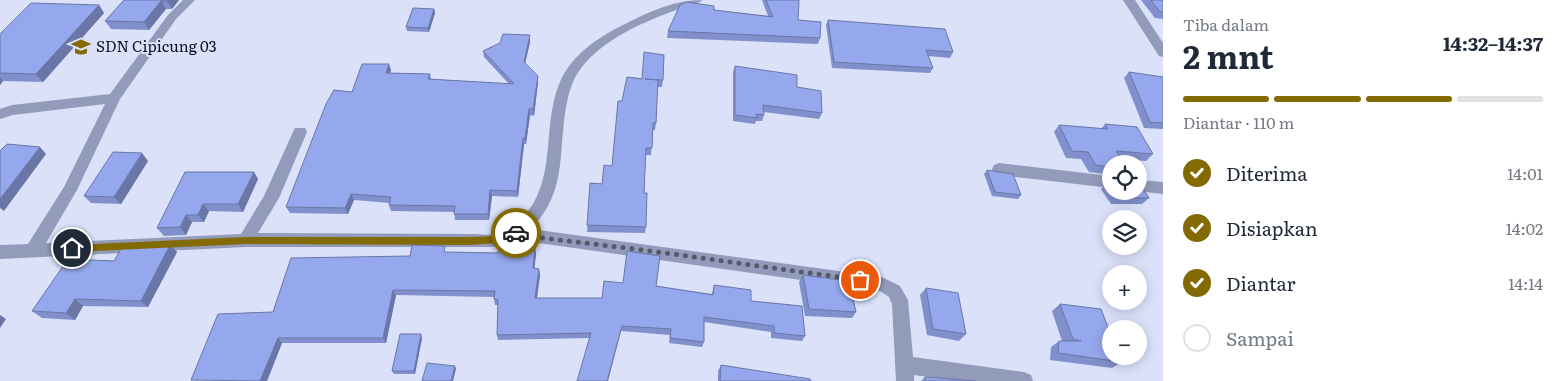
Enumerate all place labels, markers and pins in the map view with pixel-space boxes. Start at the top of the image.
place label: SDN Cipicung 03 [96,34,217,57]
school or university icon: SDN Cipicung 03 [70,36,92,58]
pin [51,227,93,269]
pin [839,259,881,301]

